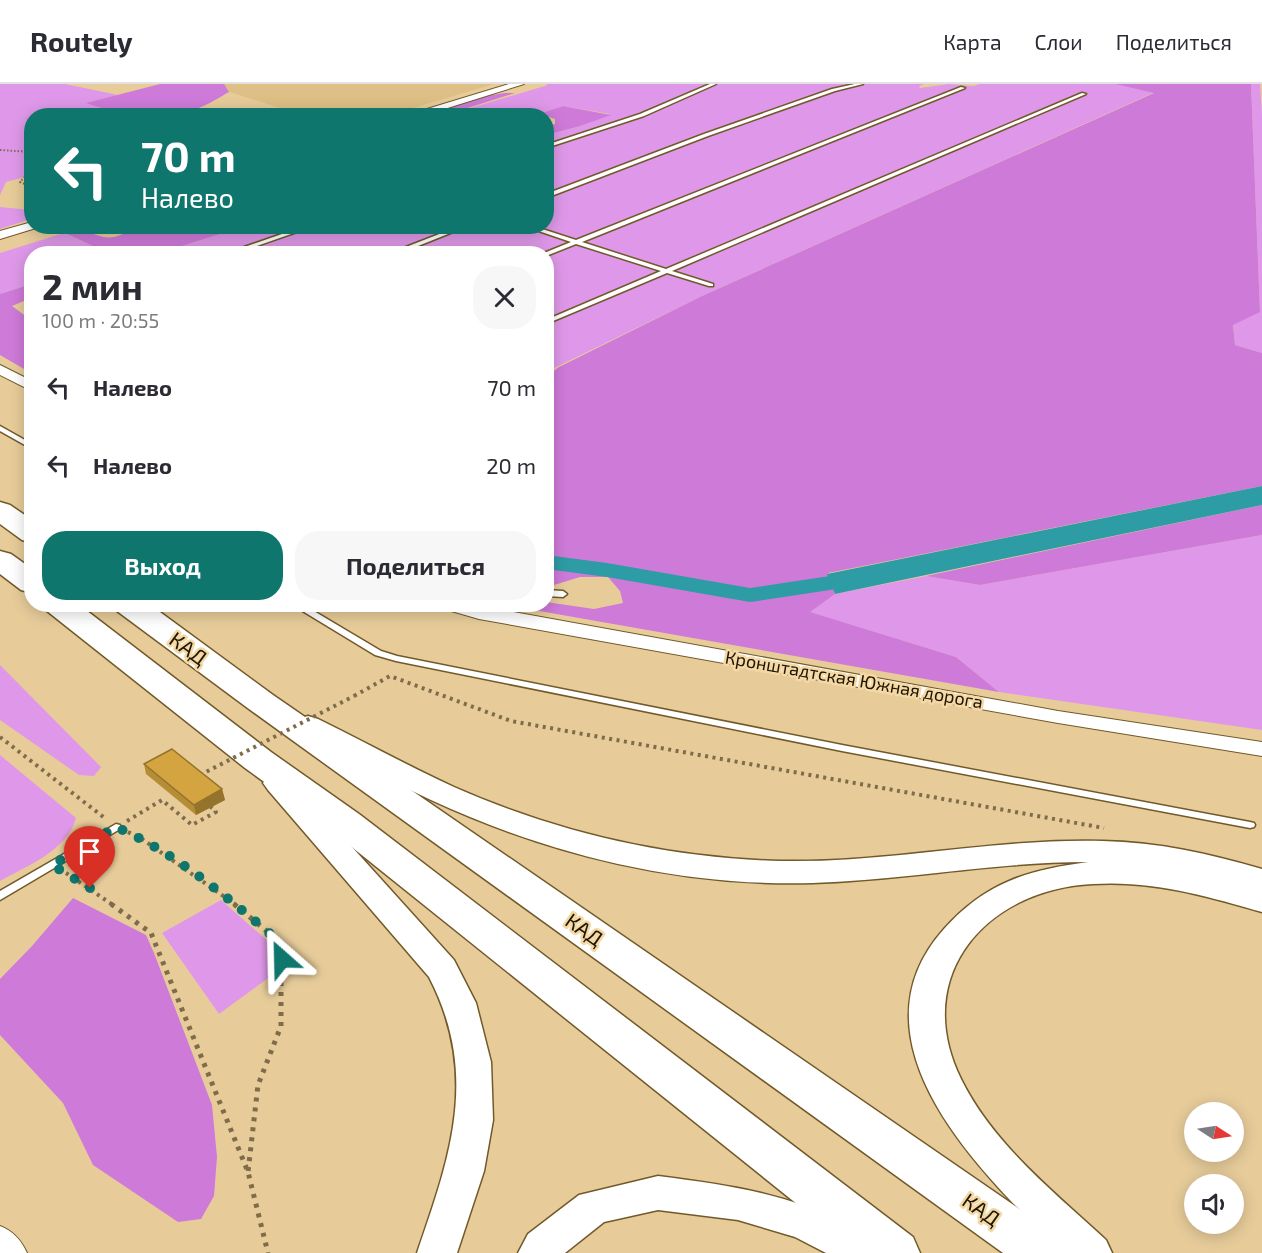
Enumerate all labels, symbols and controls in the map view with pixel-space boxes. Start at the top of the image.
text: Routely [30,24,133,58]
text: Карта [943,29,1002,54]
text: Слои [1035,29,1083,54]
text: Поделиться [1116,29,1232,54]
text: 70 m [141,130,236,180]
icon: left [42,132,120,210]
text: Налево [141,181,234,213]
text: 2 мин [42,264,143,307]
button: close [473,266,536,329]
text: 100 m · 20:55 [42,308,159,332]
icon: left [42,371,75,404]
text: Налево [93,374,172,400]
text: 70 m [487,374,536,400]
icon: left [42,449,75,482]
text: Налево [93,452,172,478]
text: 20 m [486,452,536,478]
button: Выход [42,531,283,600]
button: Поделиться [295,531,536,600]
street label: КАД [165,626,212,670]
street label: Кронштадтская Южная дорога [723,645,985,713]
pin [64,826,115,888]
icon: arrive [73,835,106,868]
street label: КАД [561,907,609,951]
position arrow [250,927,314,991]
north arrow [1184,1102,1244,1162]
map controls [1184,1102,1244,1234]
button: sound [1184,1174,1244,1234]
street label: КАД [958,1187,1006,1231]

